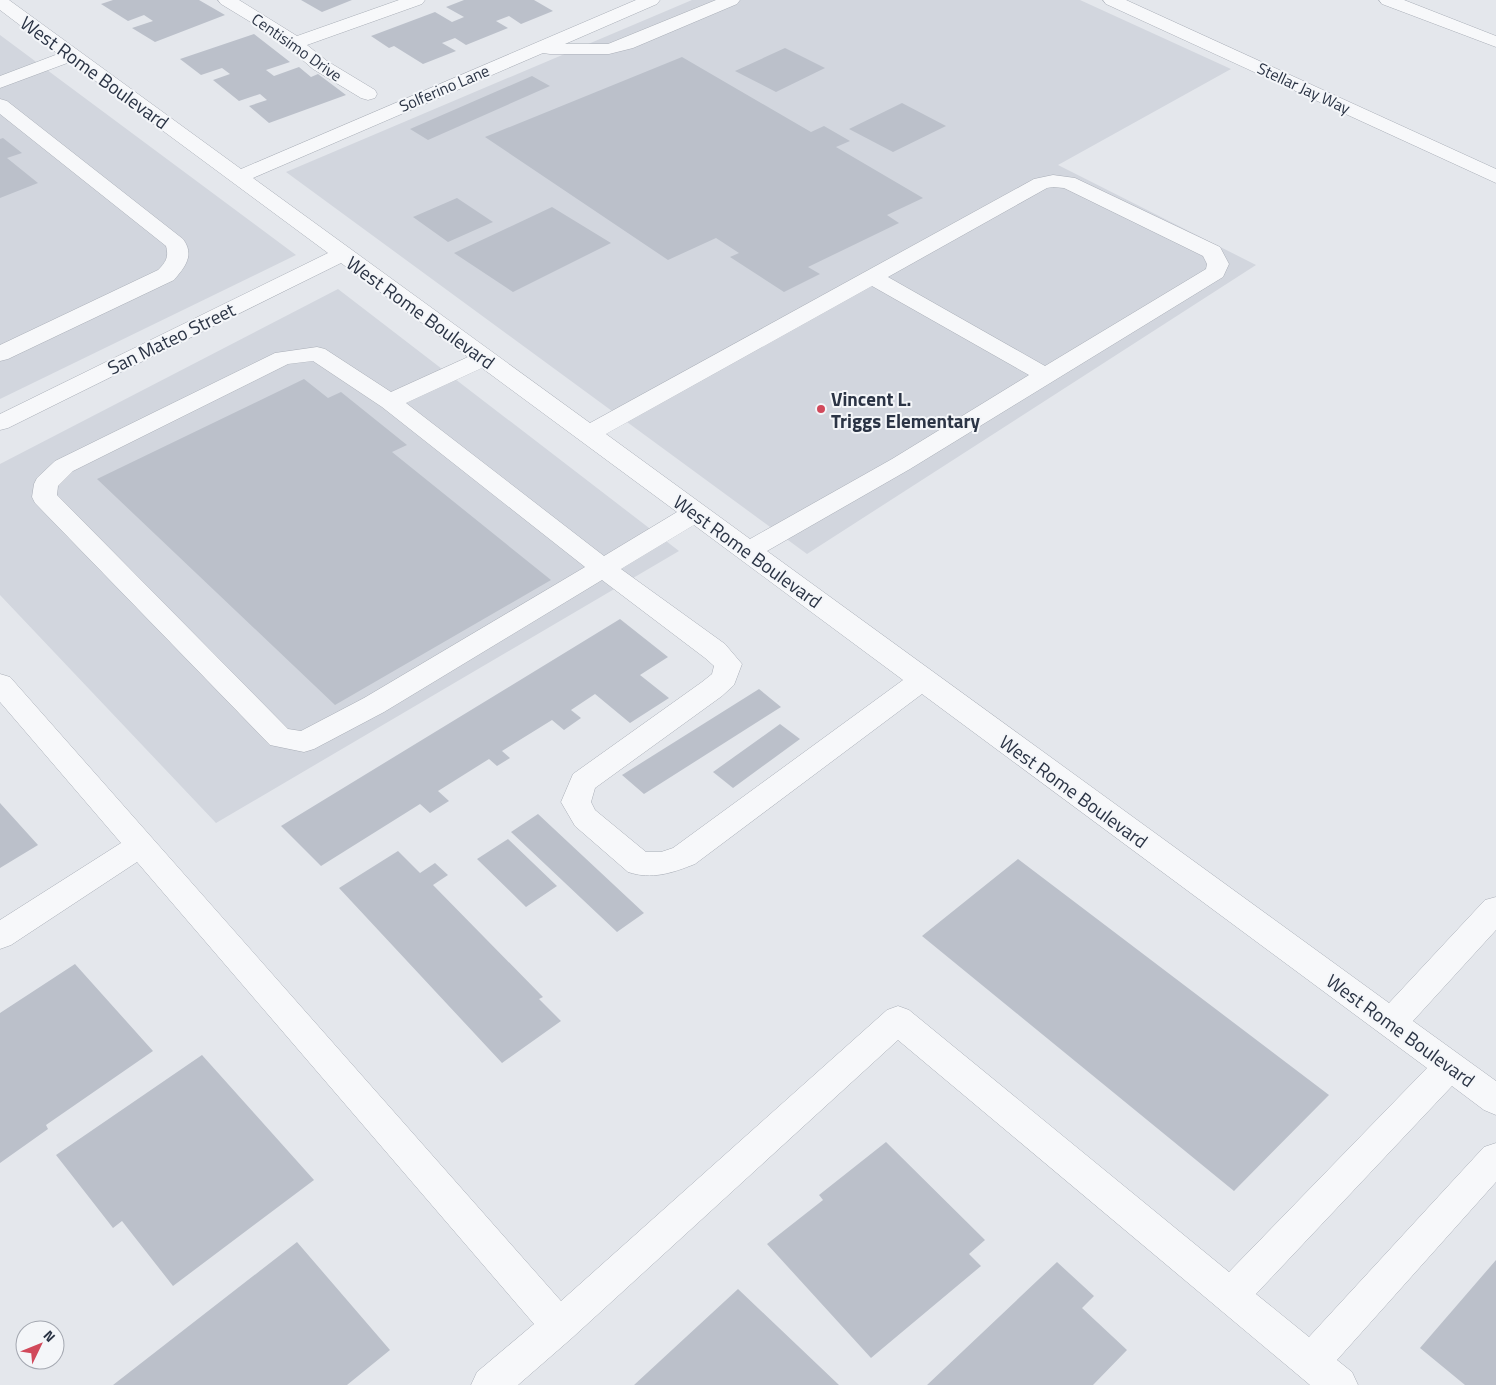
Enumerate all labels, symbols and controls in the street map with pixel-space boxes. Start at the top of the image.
street label: Centisimo Drive [247,7,347,87]
street label: West Rome Boulevard [15,8,175,136]
street label: Stellar Jay Way [1254,56,1355,120]
street label: Solferino Lane [395,58,493,118]
street label: West Rome Boulevard [341,248,501,376]
street label: San Mateo Street [102,294,240,382]
place label: Vincent L. Triggs Elementary [831,384,981,435]
marker: Vincent L. Triggs Elementary [815,403,827,415]
street label: West Rome Boulevard [668,487,828,615]
street label: West Rome Boulevard [994,727,1154,855]
street label: West Rome Boulevard [1321,966,1481,1094]
north arrow [15,1320,65,1370]
text: N [39,1325,61,1347]

